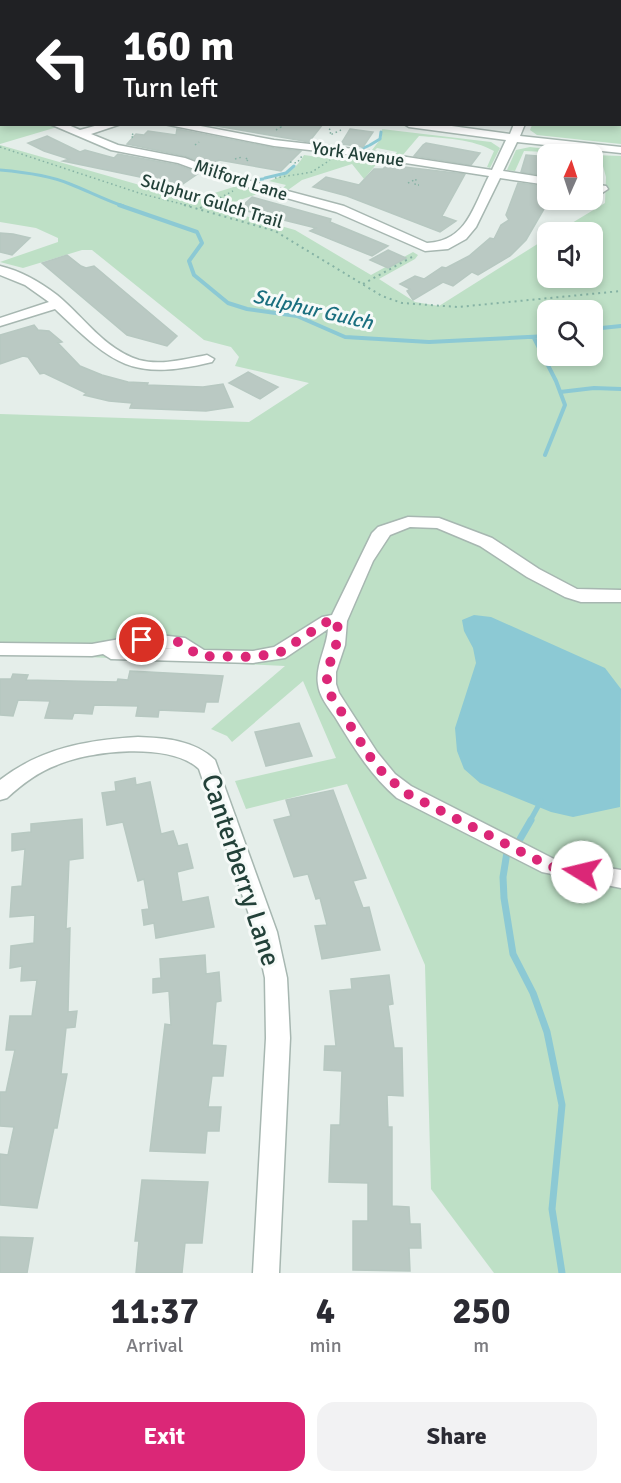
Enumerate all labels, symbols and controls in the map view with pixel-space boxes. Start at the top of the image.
text: 160 m [123,21,234,72]
icon: left [24,24,102,102]
text: Turn left [123,72,218,105]
street label: York Avenue [310,137,406,171]
north arrow [537,144,603,210]
map controls [537,144,603,366]
street label: Milford Lane [192,155,290,205]
street label: Sulphur Gulch Trail [138,169,286,233]
button: sound [537,222,603,288]
water label: Sulphur Gulch [251,284,376,336]
button: search [537,300,603,366]
pin [116,614,167,665]
icon: arrive [125,623,158,656]
street label: Canterberry Lane [194,770,287,970]
position arrow [550,840,614,904]
text: 11:37 [111,1289,199,1334]
text: 4 [316,1289,335,1334]
text: 250 [452,1289,510,1334]
text: Arrival [126,1333,183,1358]
text: min [309,1333,342,1358]
text: m [473,1333,489,1358]
button: Exit [24,1402,305,1471]
button: Share [317,1402,597,1471]

